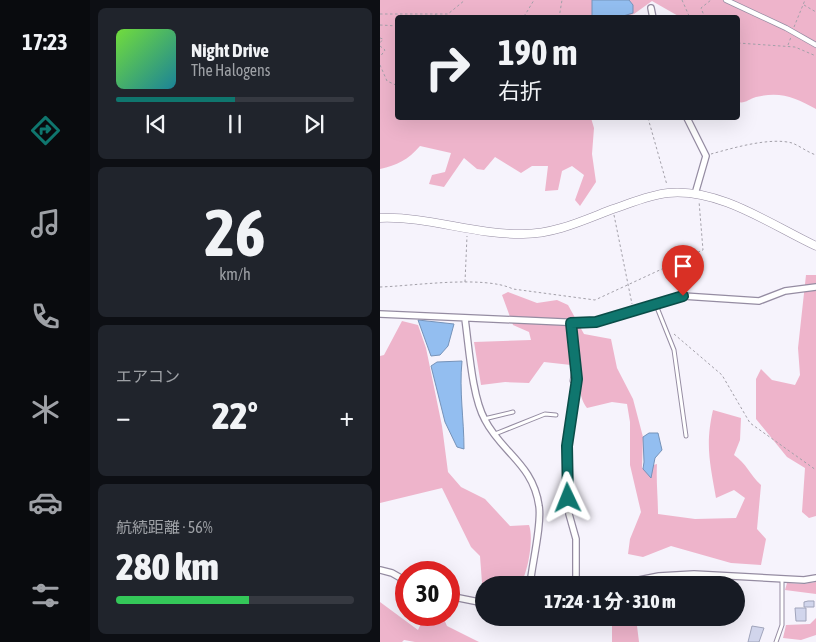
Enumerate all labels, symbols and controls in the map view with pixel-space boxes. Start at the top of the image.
text: 17:23 [22,29,68,55]
text: 190 m [498,32,577,72]
icon: right [415,35,480,100]
text: Night Drive [191,39,269,61]
text: The Halogens [191,61,271,79]
text: 右折 [498,78,542,104]
icon: previous [142,110,170,138]
icon: pause [221,110,249,138]
icon: next [300,110,328,138]
icon: directions [28,113,63,148]
text: 26 [204,195,266,270]
icon: music [28,206,63,241]
pin [662,245,704,296]
icon: arrive [669,252,697,280]
text: km/h [219,265,251,283]
icon: phone [28,299,63,334]
text: エアコン [116,367,180,385]
icon: climate [28,392,63,427]
text: 22° [212,394,258,437]
text: − [116,400,131,432]
text: + [339,400,354,432]
position arrow [541,471,593,523]
icon: car [28,485,63,520]
text: 航続距離 · 56% [116,518,213,536]
text: 280 km [116,545,219,588]
speed limit sign: 30 [395,561,460,626]
icon: filters [28,578,63,613]
text: 17:24 · 1 分 · 310 m [544,590,676,612]

